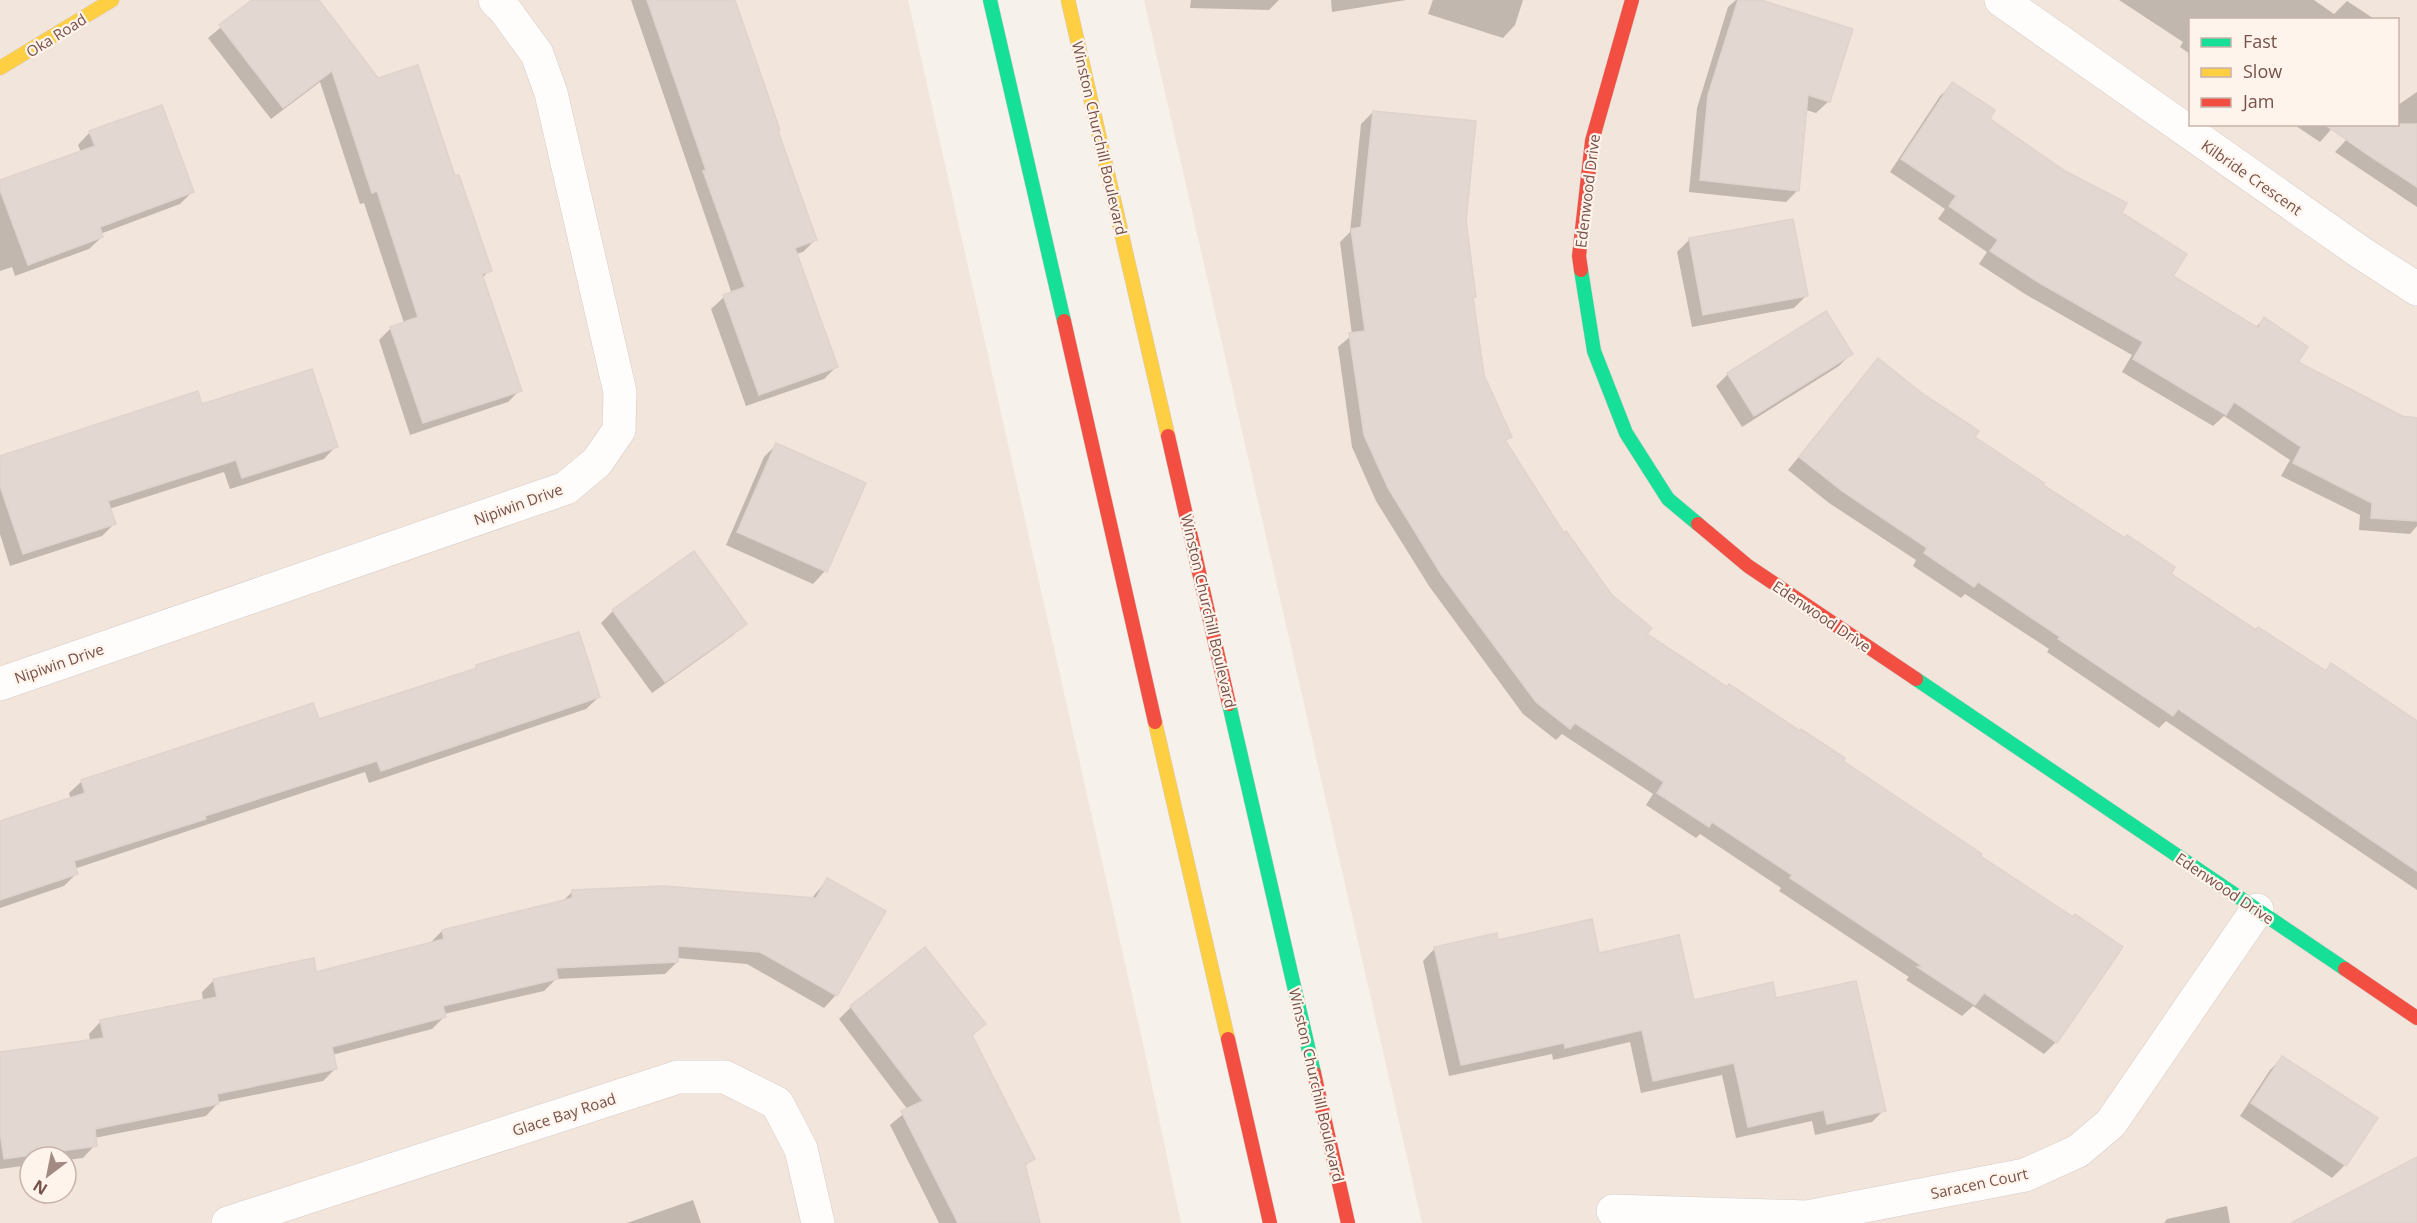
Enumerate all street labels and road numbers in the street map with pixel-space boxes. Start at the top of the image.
street label: Oka Road [22,9,90,61]
street label: Winston Churchill Boulevard [1068,39,1132,237]
street label: Edenwood Drive [1570,133,1604,249]
street label: Kilbride Crescent [2198,135,2306,219]
street label: Nipiwin Drive [471,479,565,529]
street label: Winston Churchill Boulevard [1177,512,1241,710]
street label: Edenwood Drive [1769,576,1875,656]
street label: Nipiwin Drive [12,638,106,688]
street label: Edenwood Drive [2172,848,2278,928]
street label: Winston Churchill Boulevard [1285,986,1349,1184]
street label: Glace Bay Road [510,1088,618,1140]
street label: Saracen Court [1929,1163,2029,1203]

